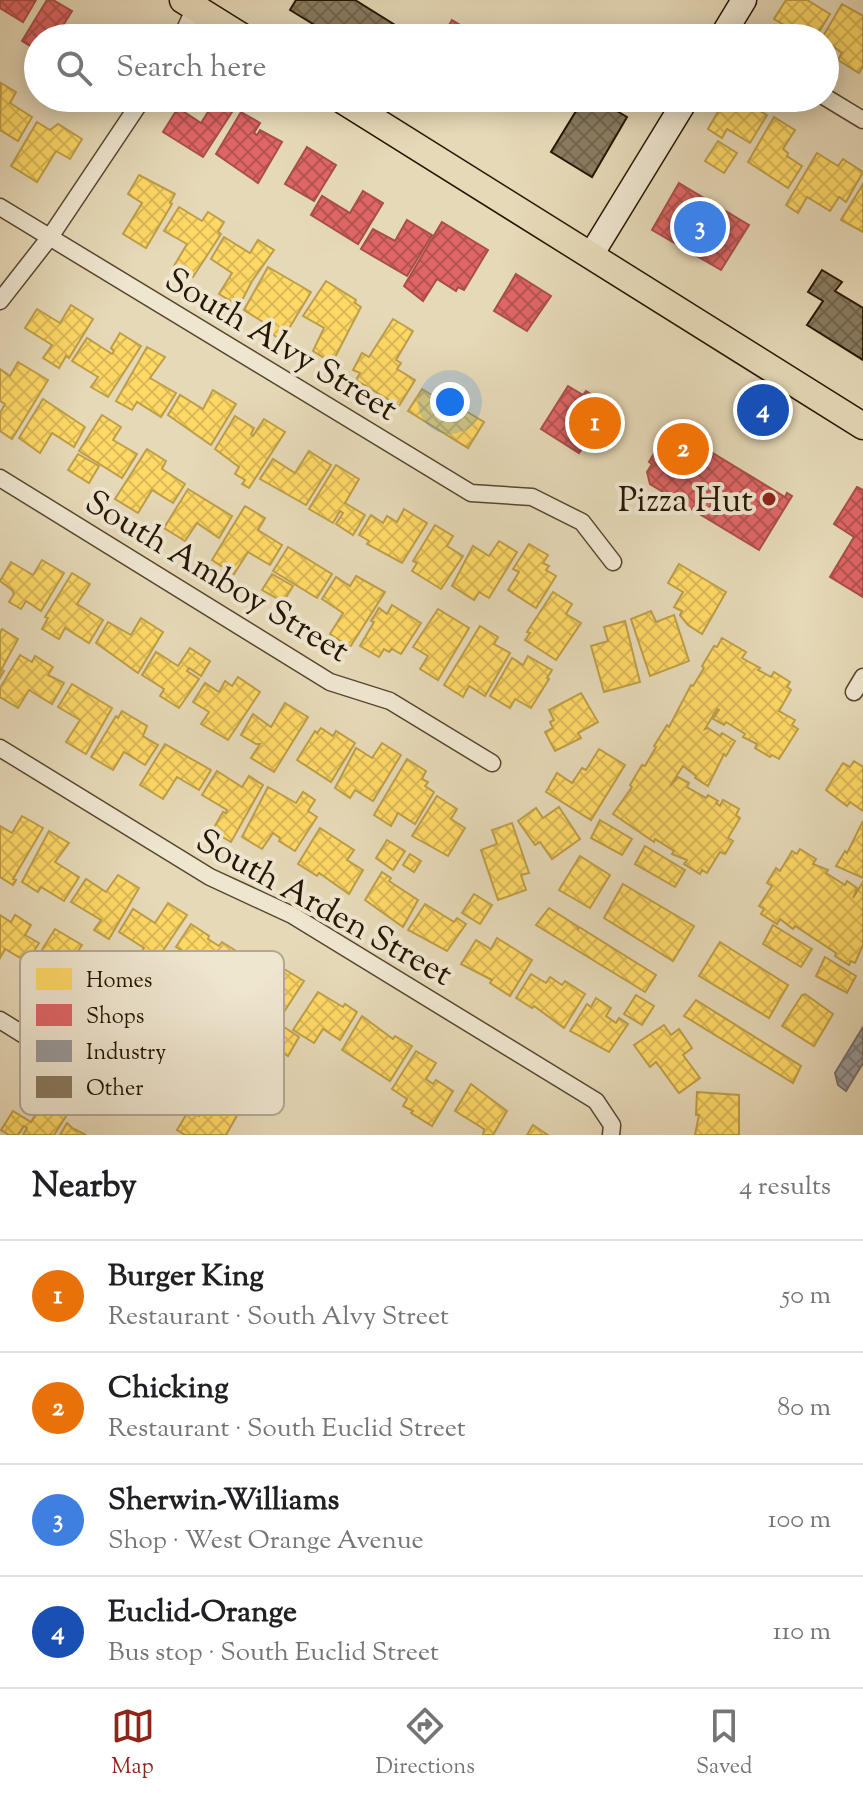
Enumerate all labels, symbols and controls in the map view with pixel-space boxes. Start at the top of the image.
search box [24,24,839,112]
icon: search [52,46,96,90]
text: Search here [116,47,266,90]
pin: 3 [674,197,726,257]
street label: South Alvy Street [155,257,406,435]
pin: 4 [737,380,789,440]
your location [430,382,470,422]
pin: 1 [569,393,621,453]
pin: 2 [657,419,709,479]
place label: Pizza Hut [618,478,753,527]
street label: South Amboy Street [75,480,358,677]
marker: Pizza Hut [760,490,778,508]
street label: South Arden Street [186,818,461,1000]
legend [20,951,284,1115]
text: Homes [86,966,152,998]
text: Shops [86,1002,144,1034]
text: Industry [86,1038,166,1070]
text: Other [86,1074,144,1106]
text: Nearby [32,1163,137,1212]
text: 4 results [739,1169,831,1206]
text: Burger King [108,1256,264,1299]
text: 1 [54,1278,62,1315]
text: 50 m [781,1278,831,1315]
text: Restaurant · South Alvy Street [108,1299,449,1336]
text: Chicking [108,1368,229,1411]
text: 2 [52,1390,64,1427]
text: 80 m [777,1390,831,1427]
text: Restaurant · South Euclid Street [108,1411,466,1448]
text: Sherwin-Williams [108,1480,339,1523]
text: 3 [53,1502,63,1539]
text: 100 m [768,1502,831,1539]
text: Shop · West Orange Avenue [108,1523,424,1560]
text: Euclid-Orange [108,1592,297,1635]
text: 4 [51,1614,65,1651]
text: 110 m [773,1614,831,1651]
text: Bus stop · South Euclid Street [108,1635,439,1672]
tab: Map [111,1704,155,1784]
tab: Directions [376,1704,475,1784]
tab: Saved [696,1704,752,1784]

